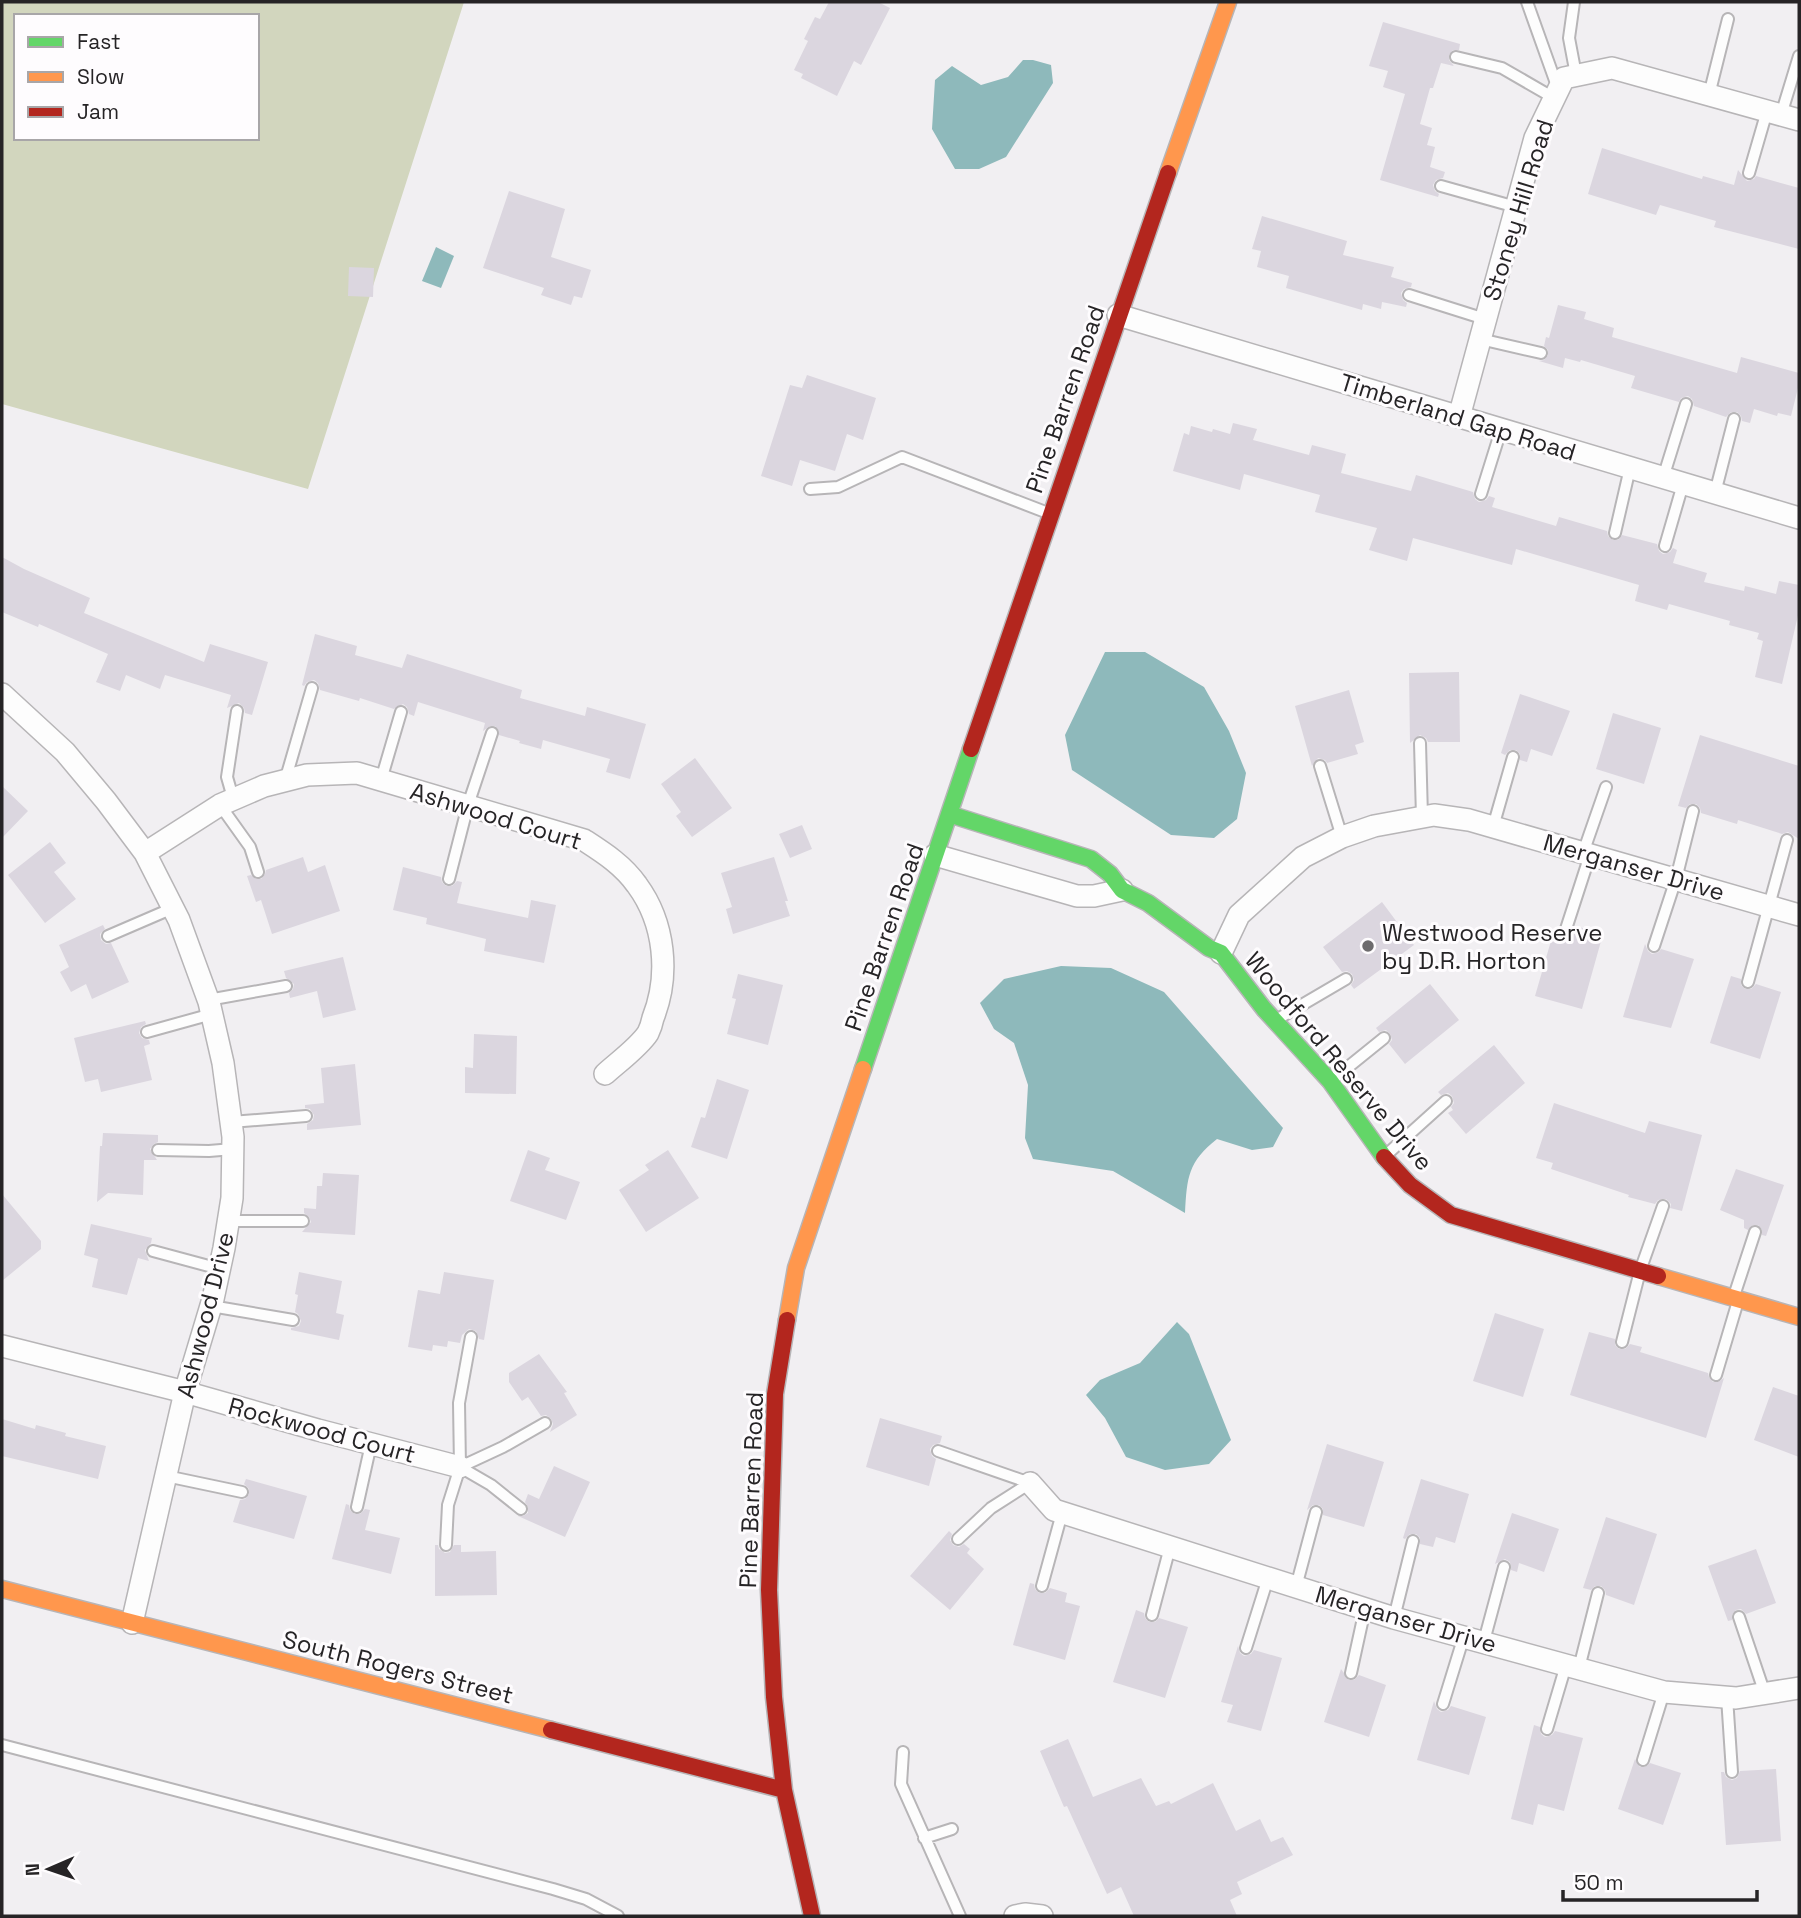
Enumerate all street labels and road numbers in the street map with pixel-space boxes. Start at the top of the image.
street label: Stoney Hill Road [1476,115,1560,305]
street label: Pine Barren Road [1018,301,1112,497]
street label: Timberland Gap Road [1336,366,1580,468]
street label: Ashwood Court [407,775,585,857]
street label: Merganser Drive [1540,826,1728,908]
street label: Pine Barren Road [837,839,931,1035]
street label: Woodford Reserve Drive [1238,945,1440,1177]
street label: Ashwood Drive [169,1229,241,1401]
street label: Rockwood Court [225,1390,419,1470]
street label: Pine Barren Road [732,1391,770,1589]
street label: Merganser Drive [1312,1578,1500,1660]
street label: South Rogers Street [279,1623,517,1711]

